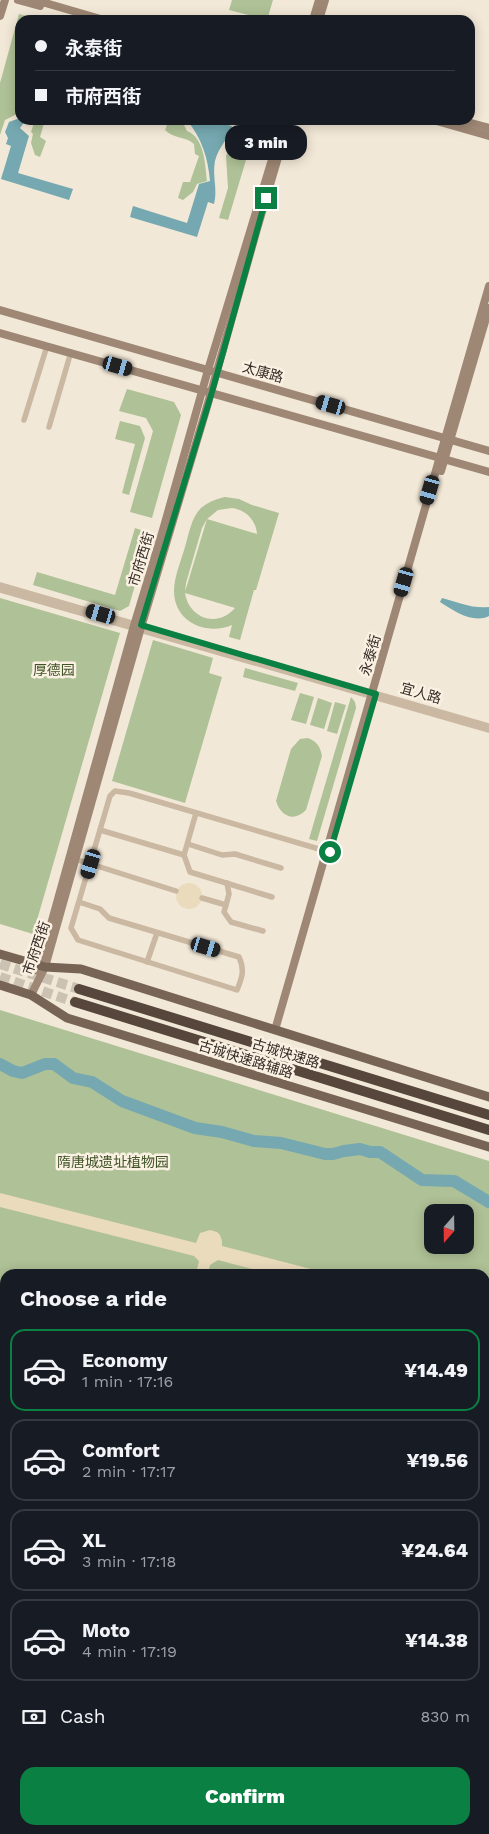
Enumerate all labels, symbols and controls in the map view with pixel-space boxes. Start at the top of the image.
text: 永泰街 [65,37,122,60]
text: 市府西街 [65,85,141,108]
callout: 3 min [225,126,307,160]
text: 3 min [244,133,288,152]
route end [255,187,277,209]
car [101,355,134,377]
street label: 太康路 [241,359,285,385]
car [314,394,347,416]
car [418,474,441,506]
street label: 市府西街 [125,530,157,588]
car [392,566,415,598]
car [84,603,117,625]
street label: 永泰街 [357,633,383,677]
park label: 厚德园 [33,662,75,678]
street label: 宜人路 [399,680,443,706]
route start [319,841,341,863]
car [79,847,102,881]
street label: 市府西街 [19,919,53,977]
car [189,935,222,959]
street label: 古城快速路 [250,1035,322,1071]
street label: 古城快速路辅路 [197,1037,295,1081]
park label: 隋唐城遗址植物园 [57,1154,169,1170]
north arrow [424,1204,474,1254]
map controls [424,1204,474,1254]
text: Choose a ride [20,1286,167,1311]
icon: car [22,1348,67,1393]
text: Economy [82,1349,167,1372]
text: ¥14.49 [404,1359,468,1382]
text: 1 min · 17:16 [82,1372,173,1391]
icon: car [22,1438,67,1483]
text: Comfort [82,1439,160,1462]
text: ¥19.56 [406,1449,468,1472]
text: 2 min · 17:17 [82,1462,176,1481]
icon: car [22,1528,67,1573]
text: XL [82,1529,106,1552]
text: ¥24.64 [401,1539,468,1562]
text: 3 min · 17:18 [82,1552,176,1571]
icon: car [22,1618,67,1663]
text: Moto [82,1619,130,1642]
text: ¥14.38 [405,1629,468,1652]
text: 4 min · 17:19 [82,1642,177,1661]
icon: cash [20,1703,48,1731]
text: Cash [60,1705,106,1728]
text: 830 m [420,1707,470,1726]
button: Confirm [20,1767,470,1825]

